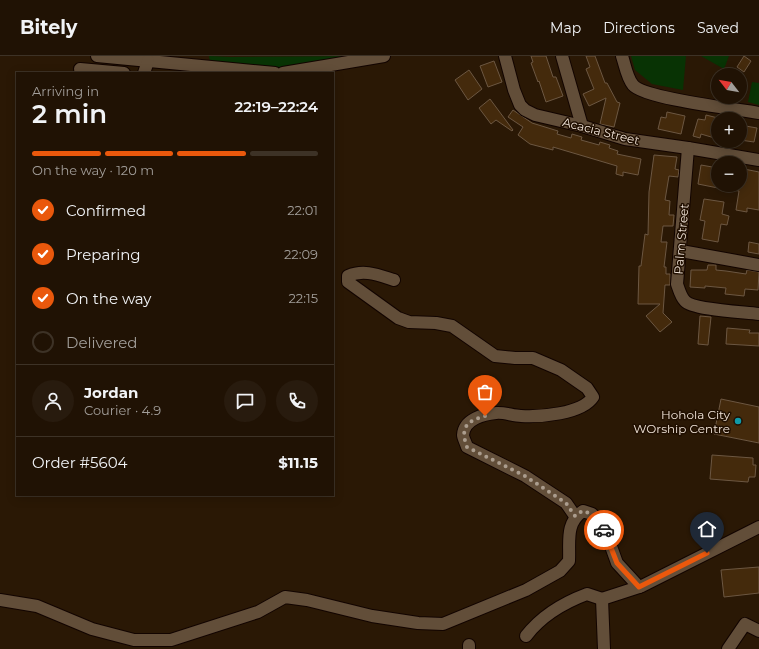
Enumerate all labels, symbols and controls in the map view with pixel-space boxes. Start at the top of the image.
text: Bitely [20,16,77,39]
text: Map [550,19,581,37]
text: Directions [603,19,675,37]
text: Saved [697,19,739,37]
north arrow [711,68,747,104]
map controls [711,68,747,192]
text: Arriving in [32,83,99,99]
text: 22:19–22:24 [235,97,318,116]
text: 2 min [32,98,107,130]
button: + [711,112,747,148]
street label: Acacia Street [561,114,641,148]
button: − [711,156,747,192]
text: On the way · 120 m [32,162,154,178]
icon: check [32,199,54,221]
text: Confirmed [66,201,146,220]
text: 22:01 [287,202,318,218]
street label: Palm Street [670,203,692,275]
icon: check [32,243,54,265]
text: Preparing [66,245,141,264]
text: 22:09 [284,246,318,262]
icon: check [32,287,54,309]
text: On the way [66,289,151,308]
text: 22:15 [288,290,318,306]
text: Delivered [66,333,138,352]
pin [468,375,502,416]
button: person [32,380,74,422]
button: chat [224,380,266,422]
button: phone [276,380,318,422]
icon: bag [474,381,496,403]
text: Jordan [84,383,138,402]
text: Courier · 4.9 [84,402,161,418]
place label: Hohola City WOrship Centre [633,407,730,436]
marker: Hohola City WOrship Centre [733,416,743,426]
text: Order #5604 [32,453,128,472]
text: $11.15 [278,453,318,472]
courier [584,510,624,550]
pin [690,512,724,553]
icon: home [696,518,718,540]
icon: car [593,519,615,541]

